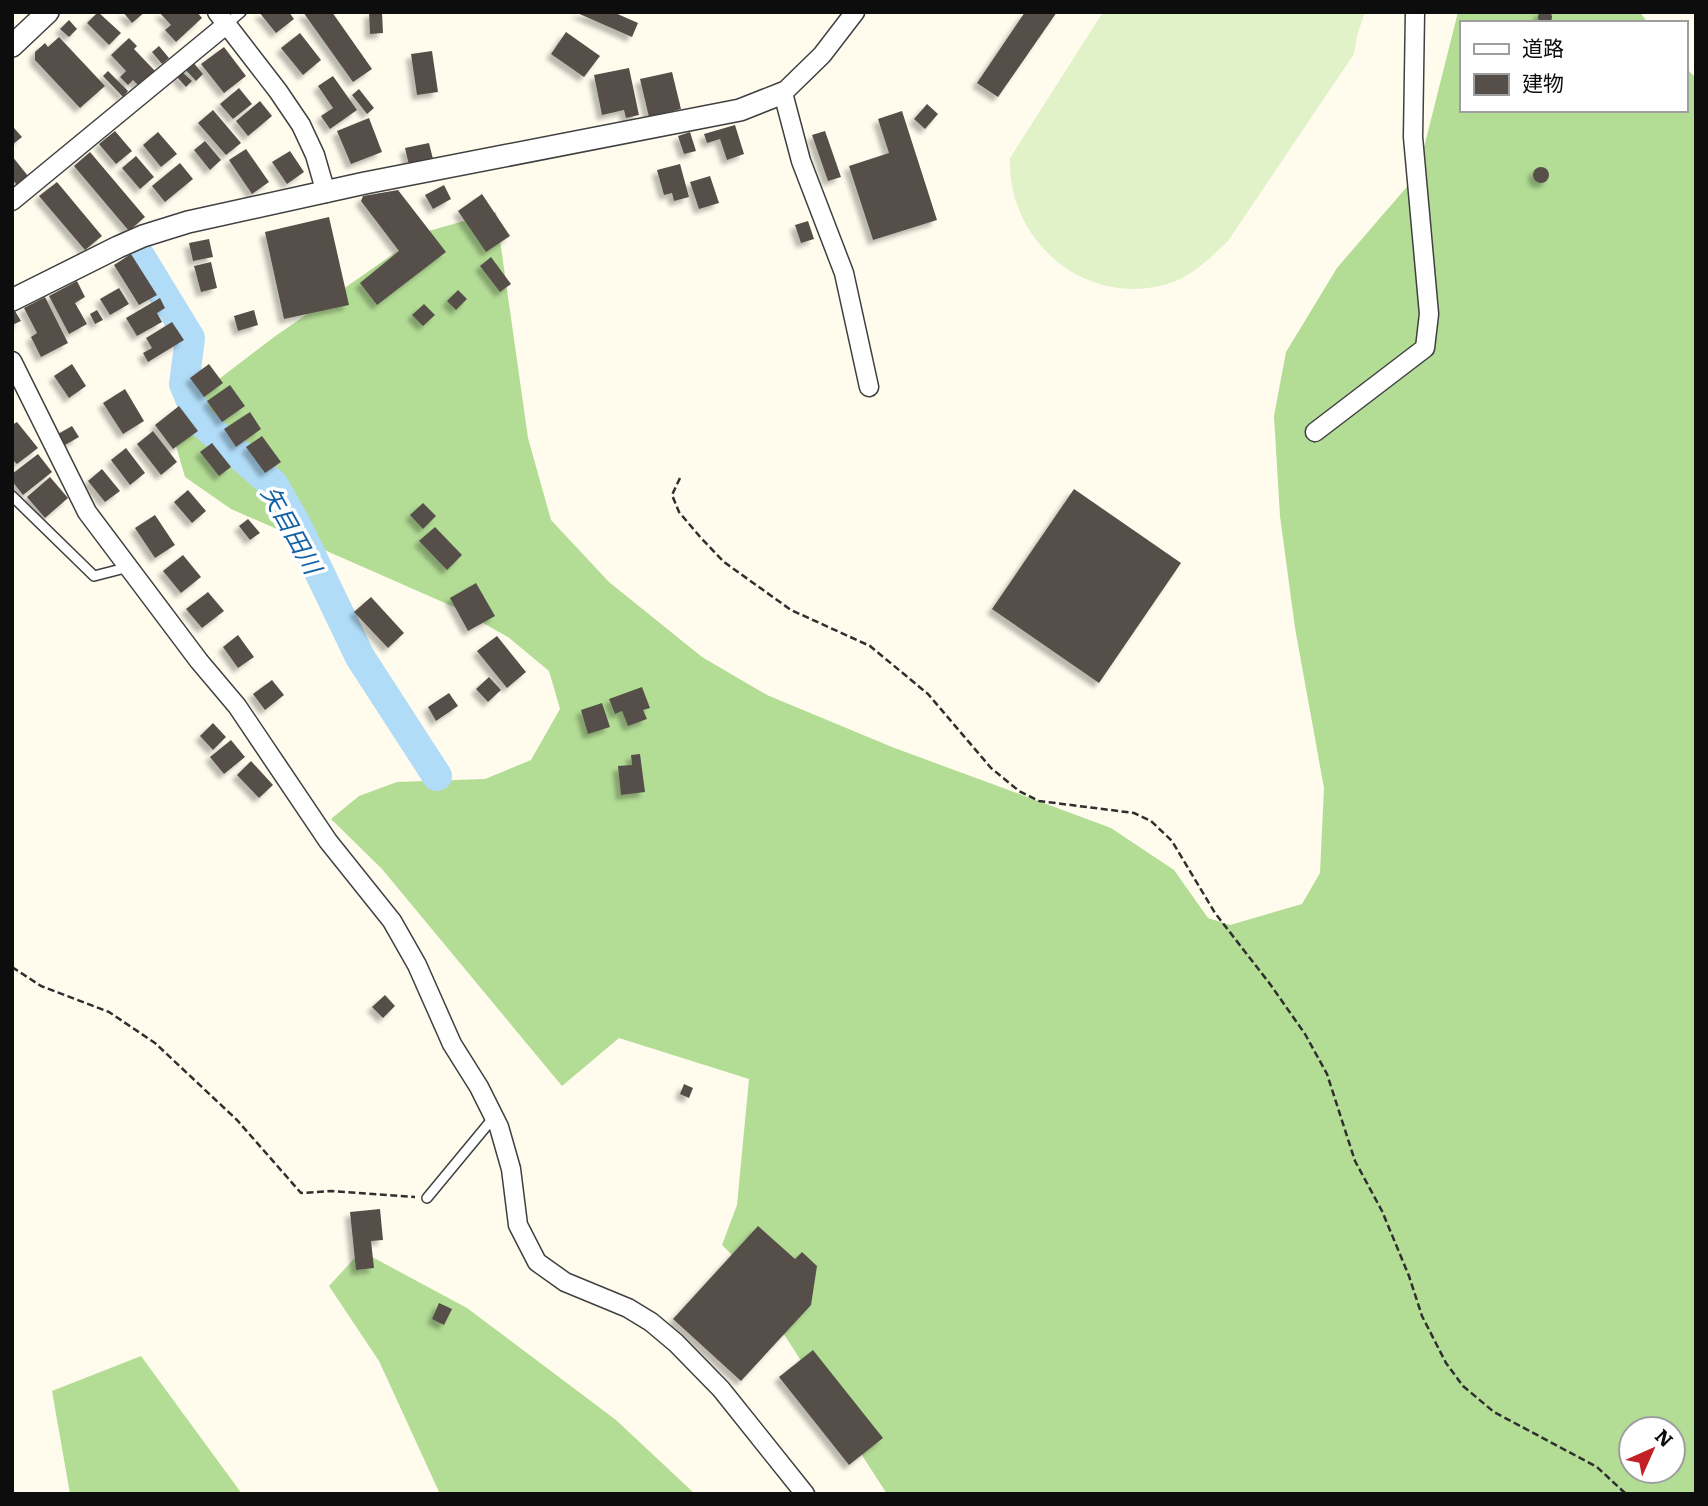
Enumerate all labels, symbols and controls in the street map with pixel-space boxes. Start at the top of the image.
legend [1460,21,1687,112]
text: 道路 [1522,31,1564,62]
text: 建物 [1522,66,1564,97]
water label: 矢目田川 [254,479,333,582]
north arrow [1617,1415,1687,1485]
text: N [1649,1422,1680,1453]

